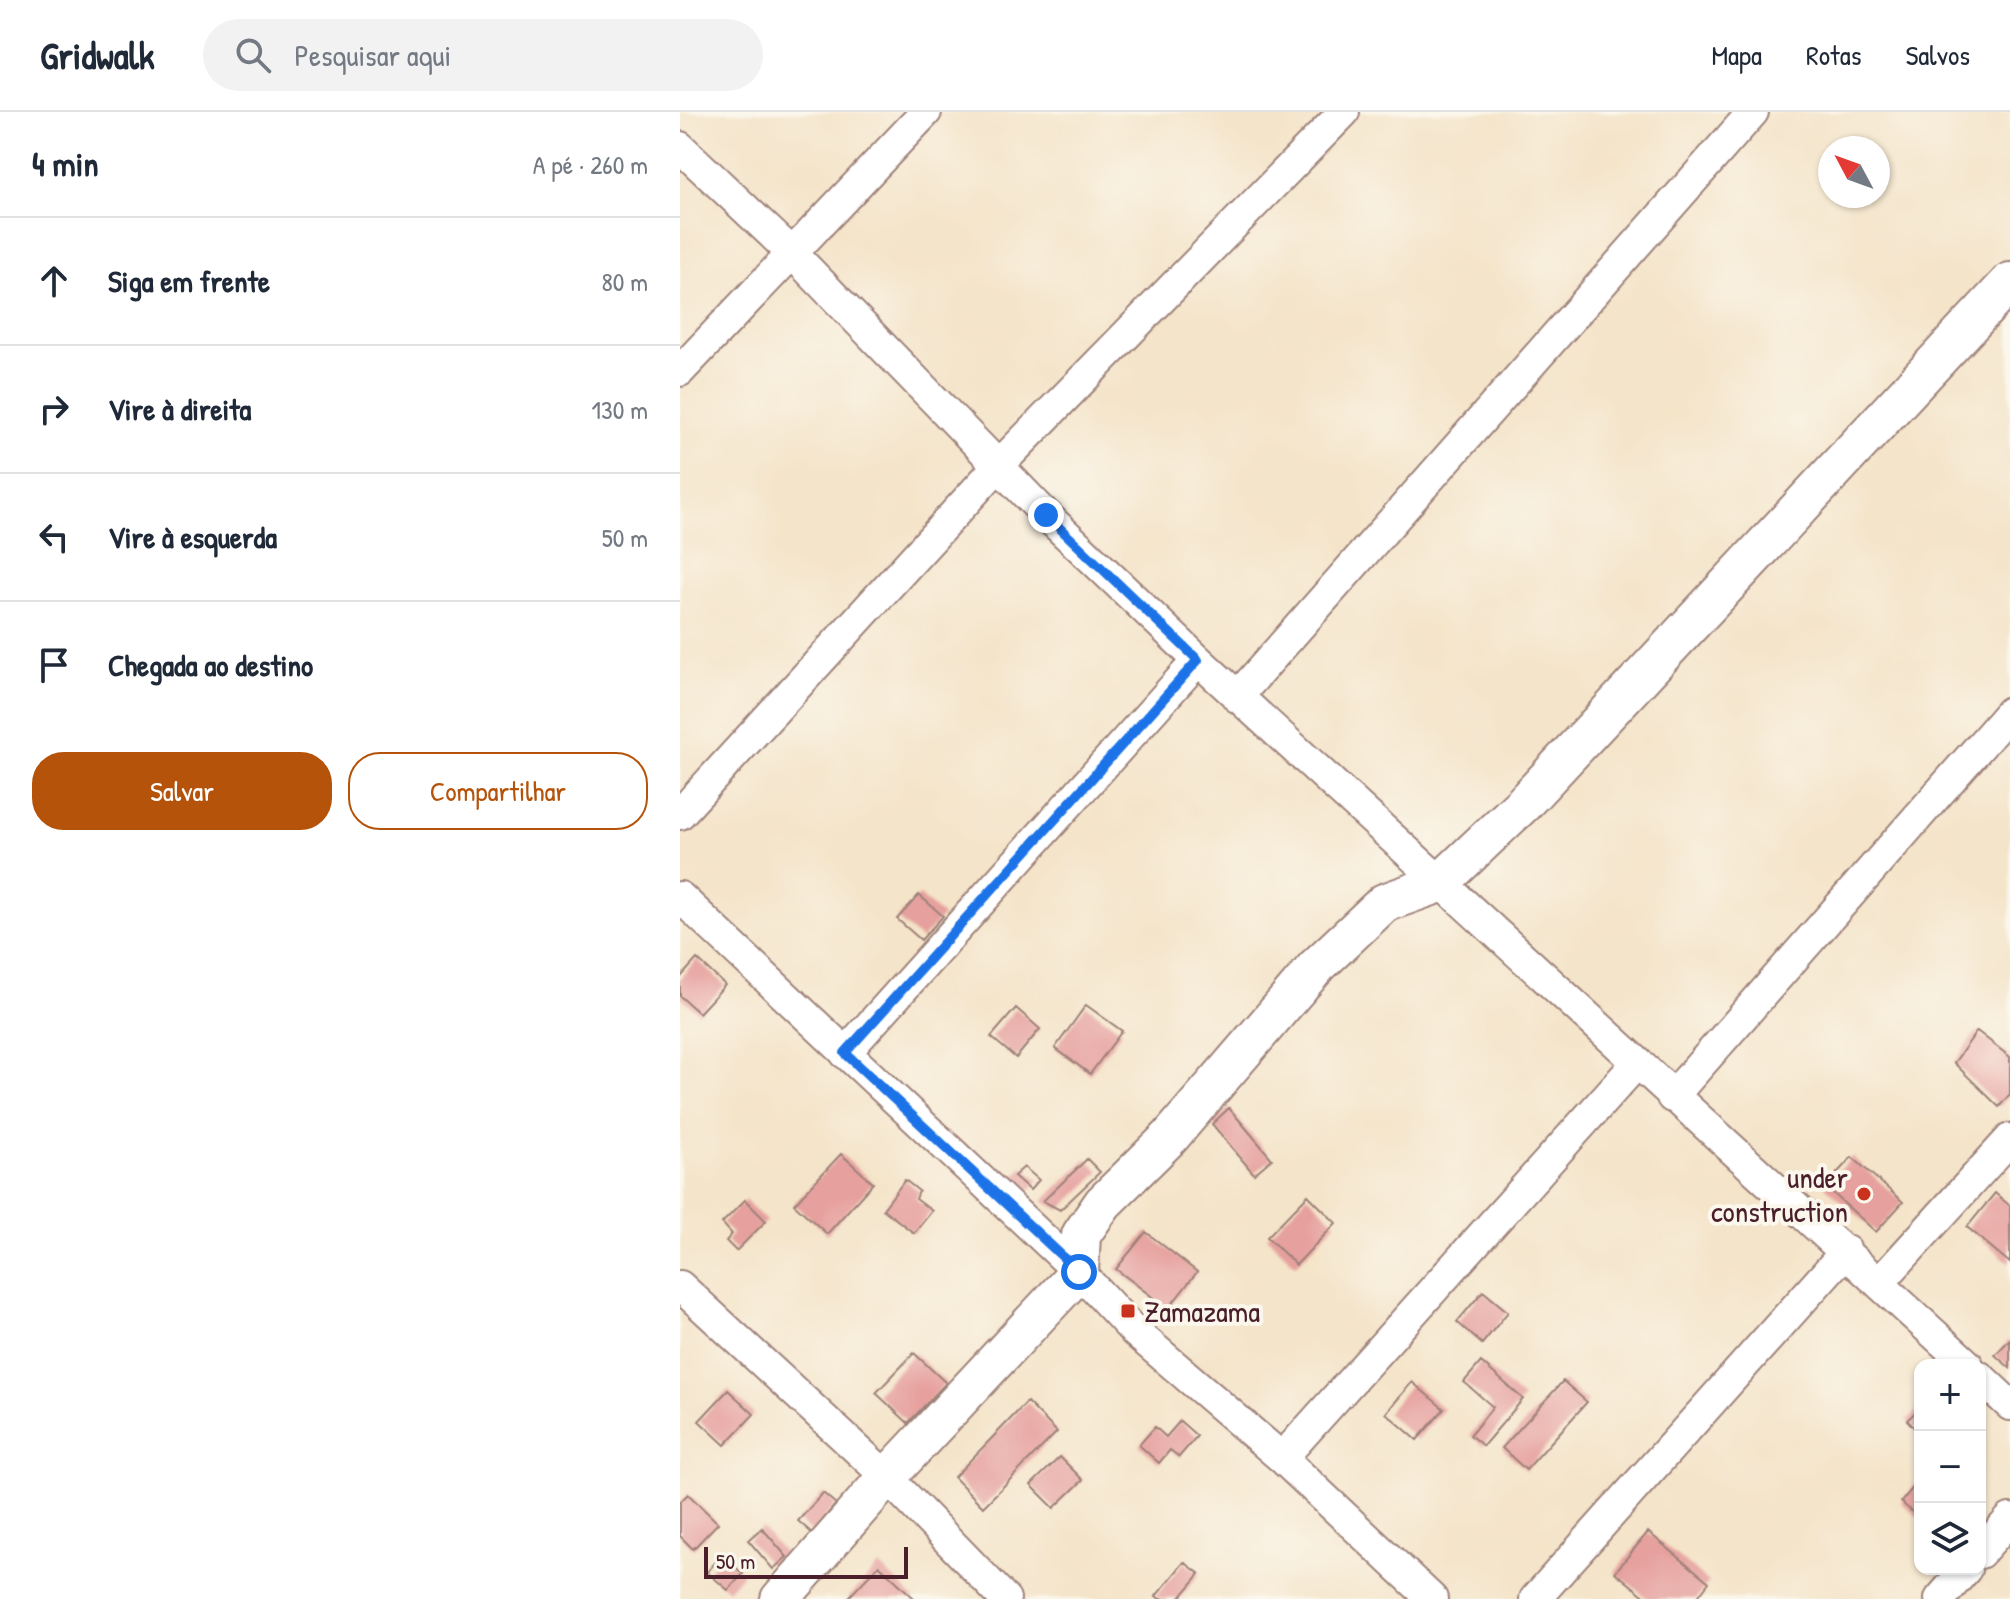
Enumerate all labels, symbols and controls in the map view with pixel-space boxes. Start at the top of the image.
search box [203,19,763,91]
text: Gridwalk [40,29,155,81]
icon: search [231,33,275,77]
text: Pesquisar aqui [295,35,451,75]
text: Mapa [1711,36,1762,74]
text: Rotas [1806,36,1861,74]
text: Salvos [1905,36,1970,74]
north arrow [1818,136,1890,208]
text: 4 min [32,141,99,187]
text: A pé · 260 m [533,147,648,182]
icon: ahead [32,259,76,303]
text: Siga em frente [108,261,270,301]
text: 80 m [601,264,648,299]
icon: right [32,387,76,431]
text: Vire à direita [108,389,251,429]
text: 130 m [592,392,648,427]
route end [1028,497,1064,533]
icon: left [32,515,76,559]
text: Vire à esquerda [108,517,277,557]
text: 50 m [602,520,648,555]
icon: arrive [32,643,76,687]
text: Chegada ao destino [108,645,313,685]
button: Salvar [32,752,332,830]
button: Compartilhar [348,752,648,830]
place label: under construction [1711,1157,1848,1231]
marker: under construction [1855,1185,1873,1203]
route start [1061,1254,1097,1290]
place label: Zamazama [1144,1291,1260,1331]
marker: Zamazama [1119,1302,1137,1320]
map controls [1914,1359,1986,1575]
button: + [1914,1359,1986,1431]
button: − [1914,1431,1986,1503]
button: layers [1914,1503,1986,1575]
scale bar [704,1543,908,1579]
text: 50 m [716,1546,755,1576]

